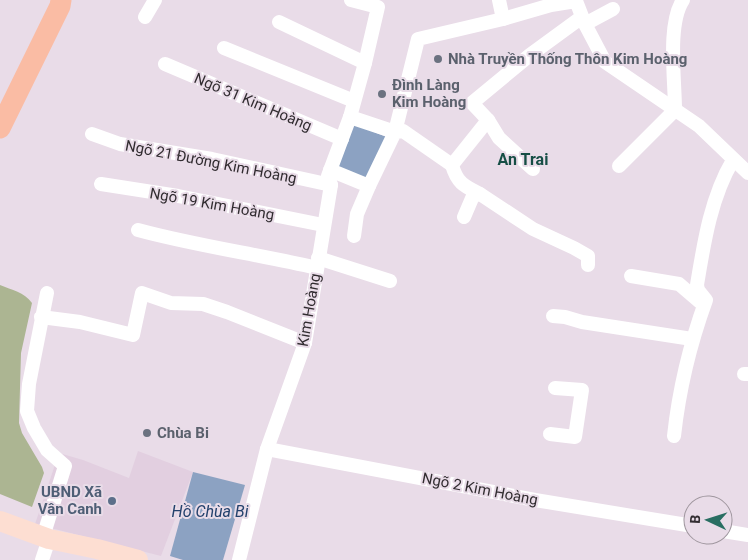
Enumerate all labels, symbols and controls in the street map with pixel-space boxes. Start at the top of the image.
place label: Nhà Truyền Thống Thôn Kim Hoàng [448,50,687,68]
marker: Nhà Truyền Thống Thôn Kim Hoàng [432,53,444,65]
street label: Ngõ 31 Kim Hoàng [191,69,315,135]
place label: Đình Làng Kim Hoàng [392,76,466,111]
marker: Đình Làng Kim Hoàng [376,88,388,100]
street label: Ngõ 21 Đường Kim Hoàng [124,137,298,187]
district label: An Trai [498,150,548,169]
street label: Ngõ 19 Kim Hoàng [148,184,276,224]
street label: Kim Hoàng [294,272,324,348]
place label: Chùa Bi [157,424,209,442]
marker: Chùa Bi [141,427,153,439]
street label: Ngõ 2 Kim Hoàng [421,469,539,509]
place label: UBND Xã Vân Canh [38,483,102,518]
marker: UBND Xã Vân Canh [106,495,118,507]
north arrow [683,495,733,545]
water label: Hồ Chùa Bi [172,502,249,521]
text: B [687,514,703,524]

